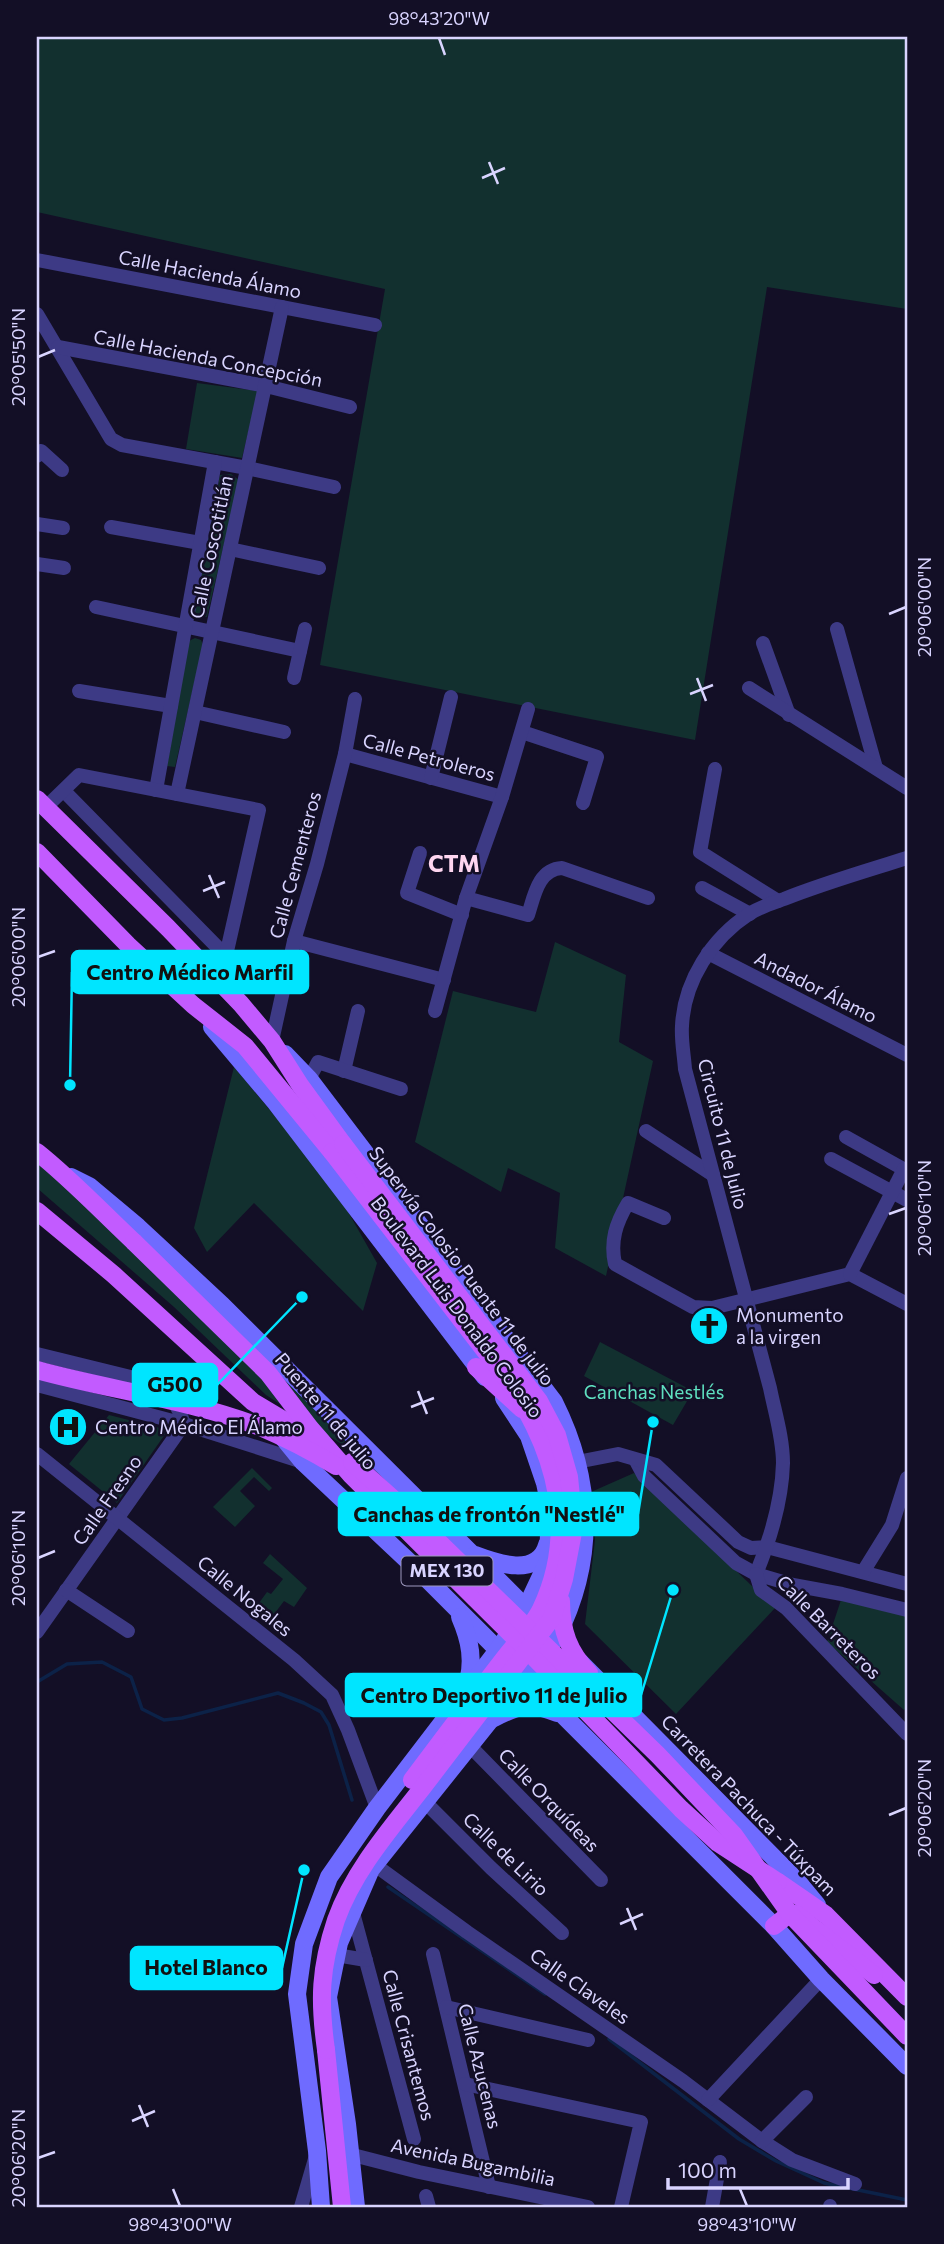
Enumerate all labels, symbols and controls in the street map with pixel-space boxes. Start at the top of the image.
text: 98°43'20"W [388,7,490,29]
street label: Calle Hacienda Álamo [117,244,304,303]
text: 20°05'50"N [7,308,29,406]
street label: Calle Hacienda Concepción [92,324,324,391]
street label: Calle Coscotitlán [184,473,237,621]
text: 20°06'00"N [913,557,935,657]
street label: Calle Petroleros [360,728,498,785]
street label: Calle Cementeros [264,789,325,941]
district label: CTM [428,849,480,877]
text: 20°06'00"N [7,907,29,1007]
street label: Andador Álamo [751,946,881,1027]
callout: Centro Médico Marfil [72,951,308,993]
text: Centro Médico Marfil [86,959,294,984]
street label: Circuito 11 de Julio [694,1056,753,1212]
street label: Supervía Colosio Puente 11 de julio [365,1142,560,1390]
text: 20°06'10"N [913,1160,935,1256]
street label: Boulevard Luis Donaldo Colosio [367,1192,548,1422]
place label: Monumento a la virgen [736,1303,843,1348]
church icon: Monumento a la virgen [688,1305,730,1347]
street label: Puente 11 de julio [271,1347,382,1474]
callout: G500 [133,1364,217,1406]
text: G500 [147,1371,203,1396]
park label: Canchas Nestlés [584,1380,724,1403]
hospital icon: Centro Médico El Álamo [47,1406,89,1448]
place label: Centro Médico El Álamo [95,1415,303,1438]
street label: Calle Fresno [67,1450,146,1549]
callout: Canchas de frontón "Nestlé" [339,1493,638,1535]
text: Canchas de frontón "Nestlé" [353,1501,625,1526]
text: 20°06'10"N [7,1510,29,1606]
street label: Calle Nogales [193,1550,297,1641]
road number: MEX 130 [402,1556,492,1586]
street label: Calle Barreteros [772,1570,886,1684]
callout: Centro Deportivo 11 de Julio [346,1674,641,1716]
text: Centro Deportivo 11 de Julio [361,1682,627,1707]
street label: Carretera Pachuca - Túxpam [657,1709,842,1900]
street label: Calle Orquídeas [494,1743,605,1856]
text: 20°06'20"N [913,1759,935,1857]
street label: Calle de Lirio [459,1807,554,1900]
street label: Calle Claveles [526,1943,635,2028]
callout: Hotel Blanco [131,1947,282,1989]
text: Hotel Blanco [144,1954,268,1979]
street label: Calle Crisantemos [378,1967,441,2123]
street label: Calle Azucenas [454,2001,507,2131]
text: 20°06'20"N [7,2109,29,2207]
street label: Avenida Bugambilia [389,2133,557,2190]
scale bar [668,2146,848,2190]
text: 100 m [678,2157,737,2182]
text: 98°43'00"W [128,2213,232,2235]
text: 98°43'10"W [697,2213,797,2235]

